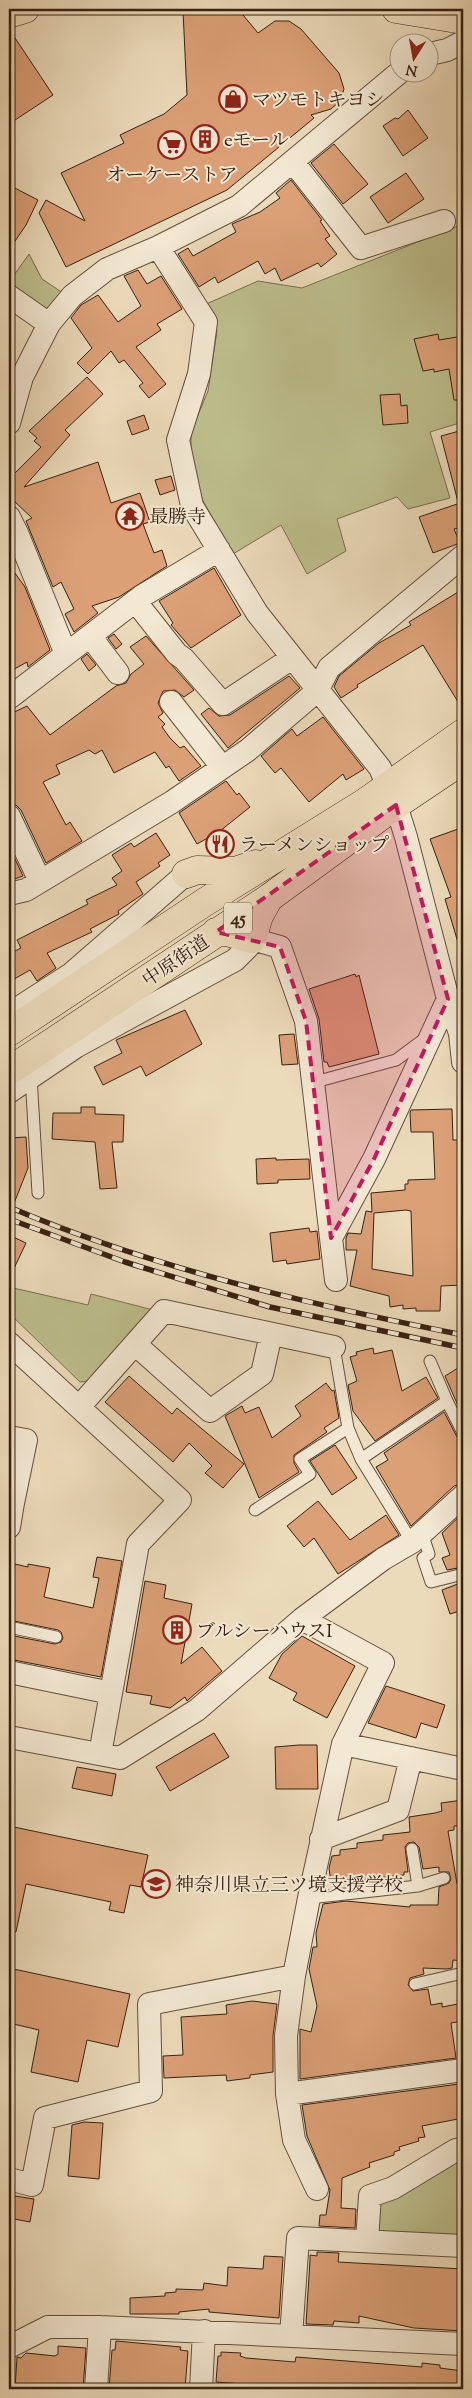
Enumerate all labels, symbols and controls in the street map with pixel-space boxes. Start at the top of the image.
north arrow [390,32,440,82]
text: N [405,58,419,80]
shop icon: マツモトキヨシ [218,84,248,114]
place label: マツモトキヨシ [252,88,384,115]
building icon: eモール [190,124,220,154]
place label: eモール [224,128,289,155]
supermarket icon: オーケーストア [157,130,187,160]
place label: オーケーストア [106,163,238,190]
temple icon: 最勝寺 [115,501,145,531]
place label: 最勝寺 [149,505,206,532]
restaurant icon: ラーメンショップ [205,829,235,859]
place label: ラーメンショップ [239,833,389,860]
road number: 45 [224,902,252,934]
street label: 中原街道 [137,930,215,995]
building icon: ブルシーハウスI [162,1615,192,1645]
place label: ブルシーハウスI [196,1619,332,1646]
school or university icon: 神奈川県立三ツ境支援学校 [141,1869,171,1899]
place label: 神奈川県立三ツ境支援学校 [175,1873,403,1900]

